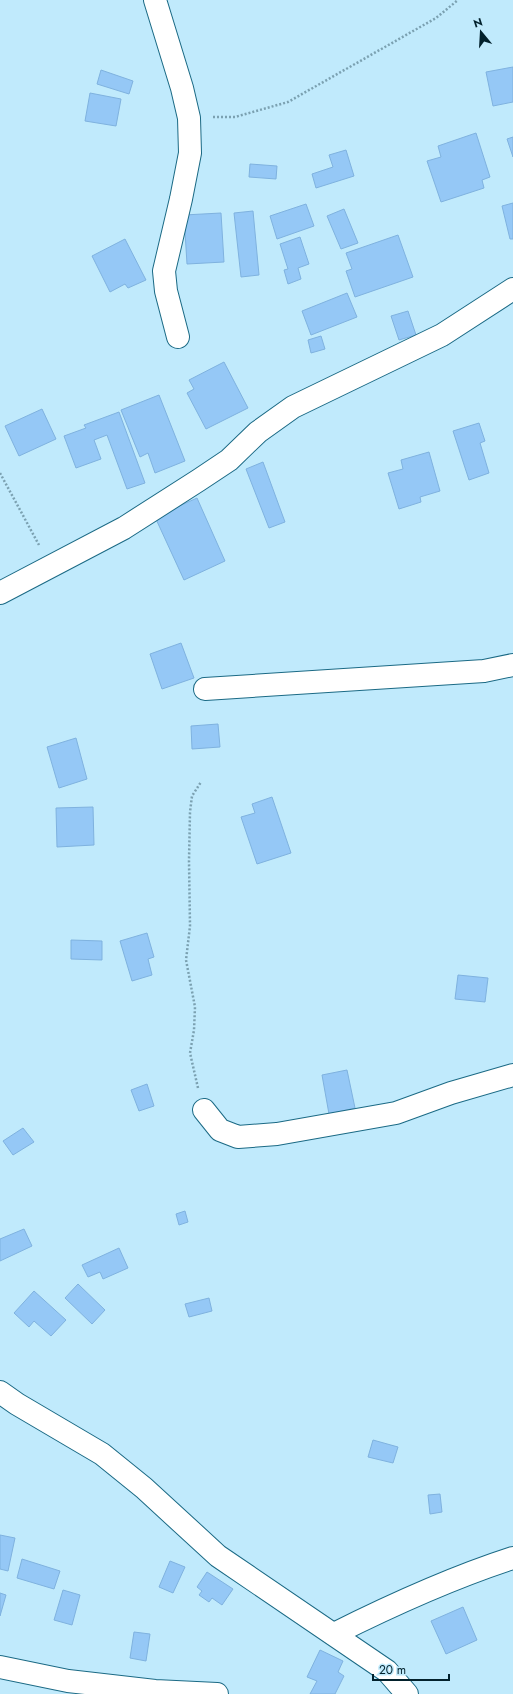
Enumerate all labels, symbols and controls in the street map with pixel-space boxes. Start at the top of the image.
north arrow [461,12,501,52]
text: N [471,14,485,31]
scale bar [373,1656,449,1682]
text: 20 m [379,1661,406,1679]

